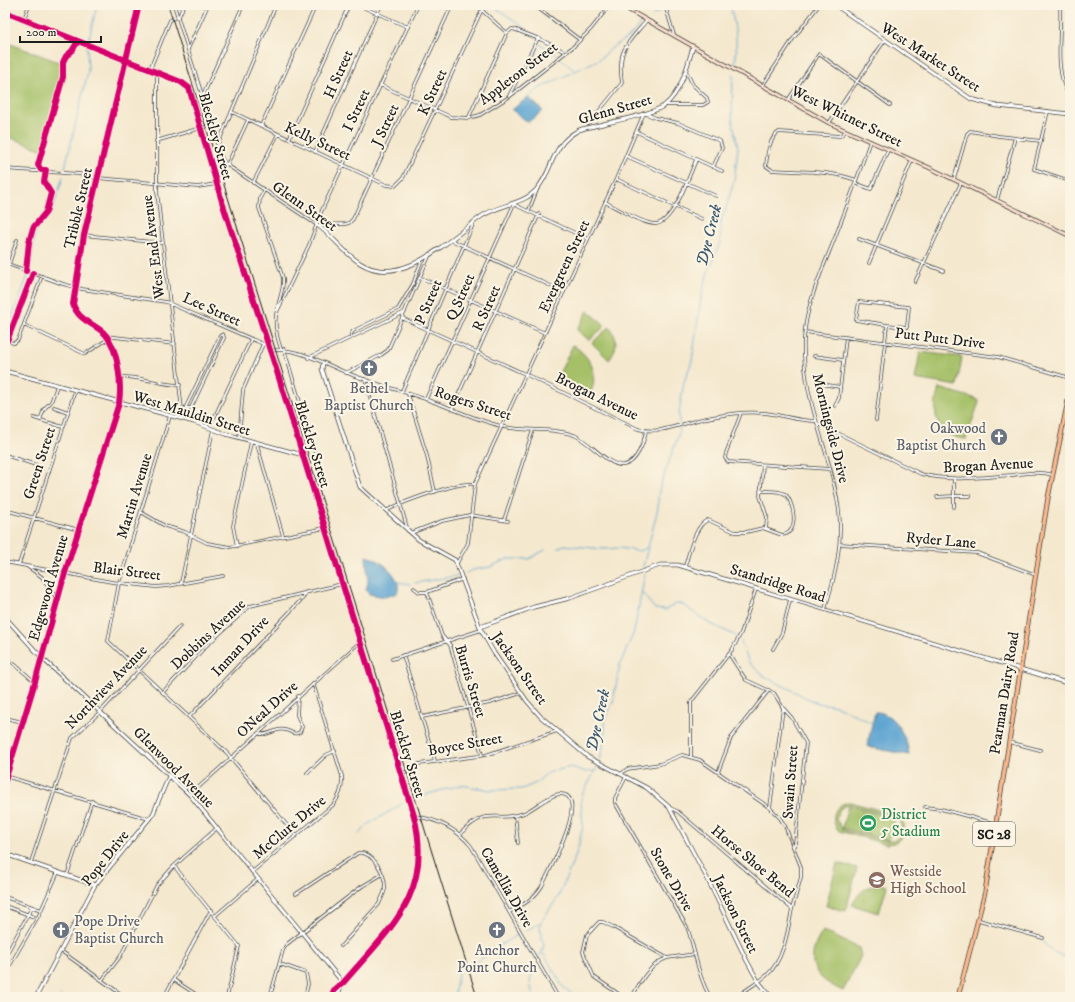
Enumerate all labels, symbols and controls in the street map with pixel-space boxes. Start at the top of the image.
scale bar [20,18,101,44]
street label: West Market Street [877,18,984,97]
text: 200 m [26,25,56,40]
street label: Appleton Street [475,37,562,109]
street label: H Street [319,47,358,101]
street label: K Street [413,66,452,119]
street label: West Whitner Street [787,81,906,152]
street label: I Street [338,86,375,135]
street label: Bleckley Street [194,90,237,182]
street label: Glenn Street [576,90,654,129]
street label: J Street [367,101,404,151]
street label: Kelly Street [281,118,354,165]
street label: Tribble Street [60,166,97,251]
street label: Glenn Street [268,177,341,236]
street label: West End Avenue [138,194,169,301]
water label: Dye Creek [692,202,726,268]
street label: Evergreen Street [535,216,594,316]
street label: Q Street [442,270,479,324]
street label: P Street [410,276,447,328]
street label: R Street [468,282,505,334]
street label: Lee Street [180,288,244,331]
street label: Putt Putt Drive [894,324,986,353]
church icon: Bethel Baptist Church [359,358,379,378]
street label: Brogan Avenue [552,368,642,425]
street label: Morningside Drive [808,371,853,485]
place label: Bethel Baptist Church [324,379,414,415]
street label: Rogers Street [432,382,514,425]
street label: West Mauldin Street [130,386,253,440]
street label: Bleckley Street [290,398,335,490]
place label: Oakwood Baptist Church [896,419,987,455]
street label: Green Street [19,424,60,502]
church icon: Oakwood Baptist Church [989,427,1009,447]
street label: Martin Avenue [112,451,157,541]
street label: Brogan Avenue [942,454,1034,477]
street label: Ryder Lane [905,528,977,553]
street label: Edgewood Avenue [24,533,73,643]
street label: Blair Street [92,558,162,585]
street label: Standridge Road [728,560,828,607]
street label: Dobbins Avenue [167,595,250,674]
street label: Inman Drive [207,612,273,681]
street label: Jackson Street [486,626,552,709]
street label: Pearman Dairy Road [985,630,1024,756]
street label: Northview Avenue [61,641,151,734]
street label: Burris Street [450,642,491,720]
street label: ONeal Drive [233,677,302,742]
water label: Dye Creek [582,687,614,753]
street label: Bleckley Street [385,708,430,800]
street label: Glenwood Avenue [129,723,218,812]
street label: Boyce Street [426,729,504,760]
street label: Swain Street [778,744,803,820]
street label: McClure Drive [249,791,330,864]
place label: District 5 Stadium [881,805,941,841]
sports icon: District 5 Stadium [858,813,878,833]
street label: Horse Shoe Bend [707,821,799,902]
road number: SC 28 [973,822,1015,846]
street label: Pope Drive [78,826,133,890]
street label: Camellia Drive [476,844,537,931]
street label: Stone Drive [646,844,697,915]
place label: Westside High School [889,862,967,898]
street label: Jackson Street [708,870,763,957]
school or university icon: Westside High School [867,870,887,890]
place label: Pope Drive Baptist Church [74,912,164,948]
church icon: Pope Drive Baptist Church [51,920,71,940]
church icon: Anchor Point Church [487,920,507,940]
place label: Anchor Point Church [457,941,537,977]

